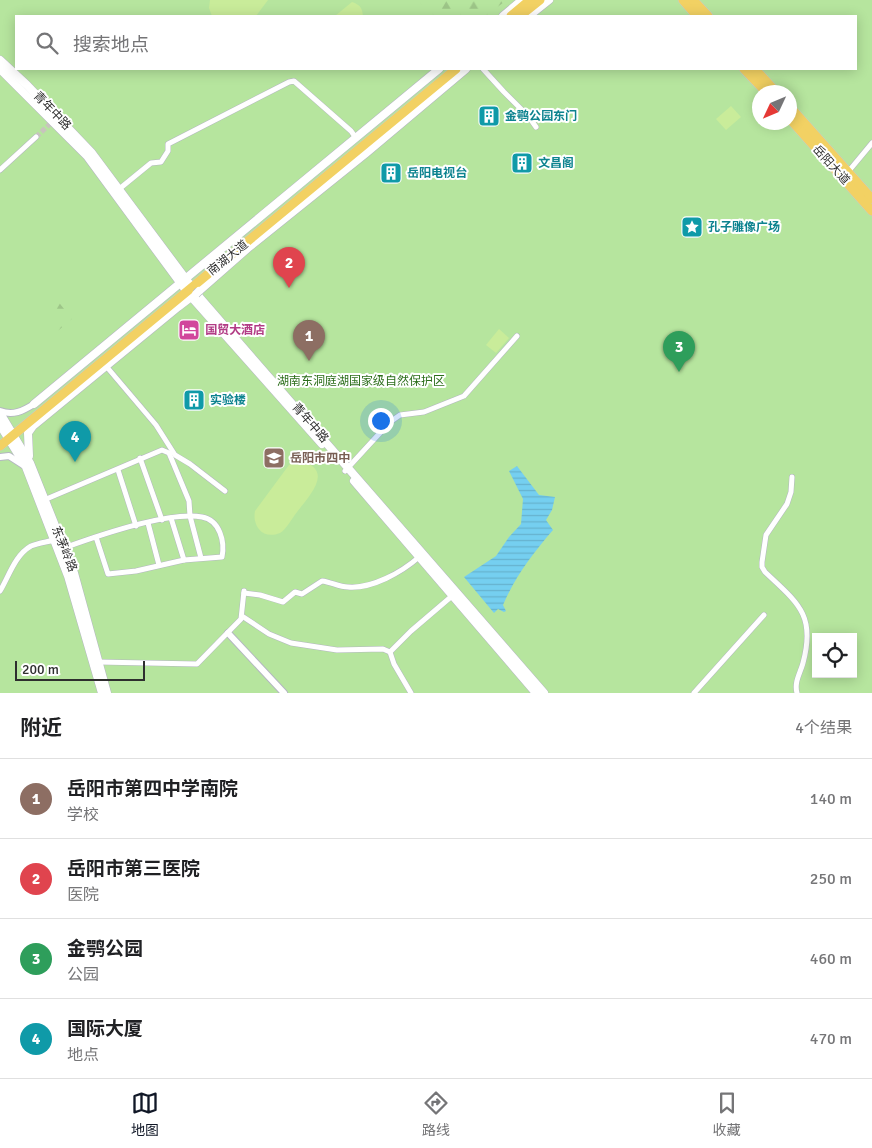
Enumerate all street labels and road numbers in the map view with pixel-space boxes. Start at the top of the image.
street label: 青年中路 [30,89,74,133]
street label: 岳阳大道 [809,142,853,188]
street label: 南湖大道 [205,237,251,279]
street label: 青年中路 [289,400,331,446]
street label: 东茅岭路 [48,524,80,574]

